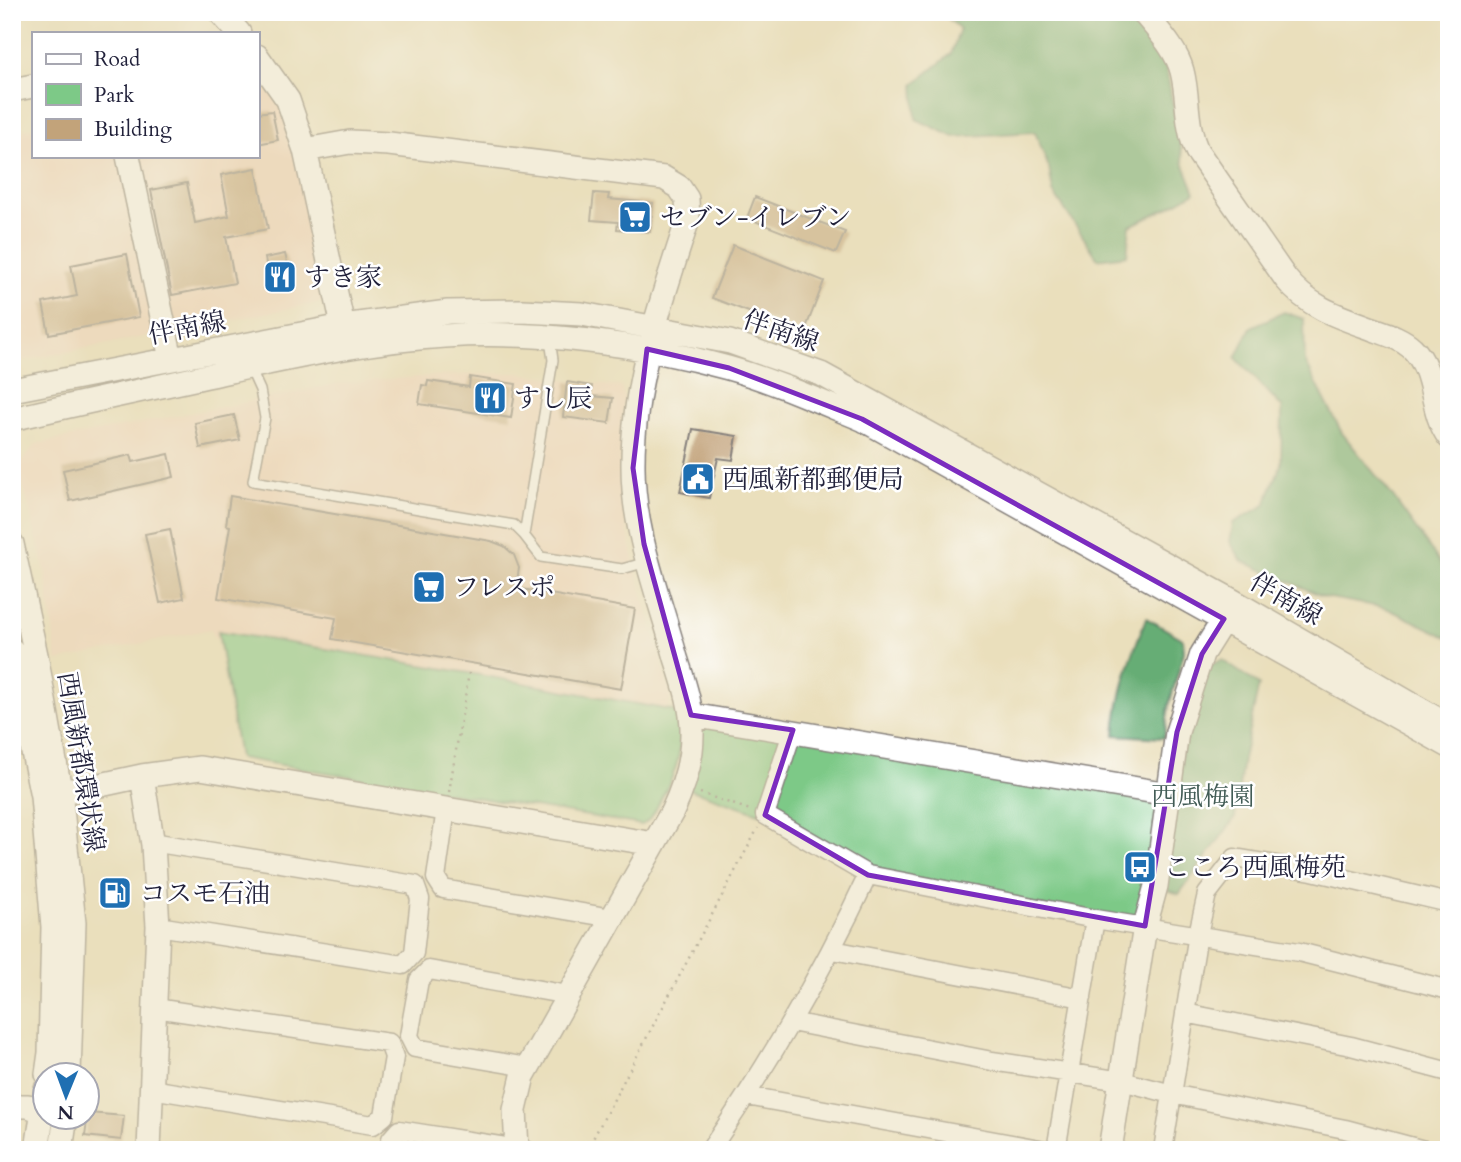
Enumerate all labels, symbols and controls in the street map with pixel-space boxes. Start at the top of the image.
legend [32,32,259,158]
text: Road [94,45,140,74]
text: Park [94,81,135,110]
text: Building [94,115,172,144]
supermarket icon: セブン-イレブン [616,198,654,236]
place label: セブン-イレブン [660,200,852,235]
restaurant icon: すき家 [261,258,299,296]
place label: すき家 [304,260,382,295]
street label: 伴南線 [738,302,824,360]
street label: 伴南線 [145,303,229,353]
restaurant icon: すし辰 [471,379,509,417]
place label: すし辰 [514,381,592,416]
public building icon: 西風新都郵便局 [679,460,717,498]
place label: 西風新都郵便局 [722,462,904,497]
street label: 伴南線 [1243,564,1329,634]
supermarket icon: フレスポ [410,568,448,606]
place label: フレスポ [453,570,555,605]
street label: 西風新都環状線 [49,669,113,855]
park label: 西風梅園 [1151,779,1255,814]
bus stop icon: こころ西風梅苑 [1121,848,1159,886]
place label: こころ西風梅苑 [1164,850,1346,885]
fuel station icon: コスモ石油 [96,874,134,912]
place label: コスモ石油 [140,876,270,911]
north arrow [32,1060,102,1130]
text: N [57,1099,74,1125]

